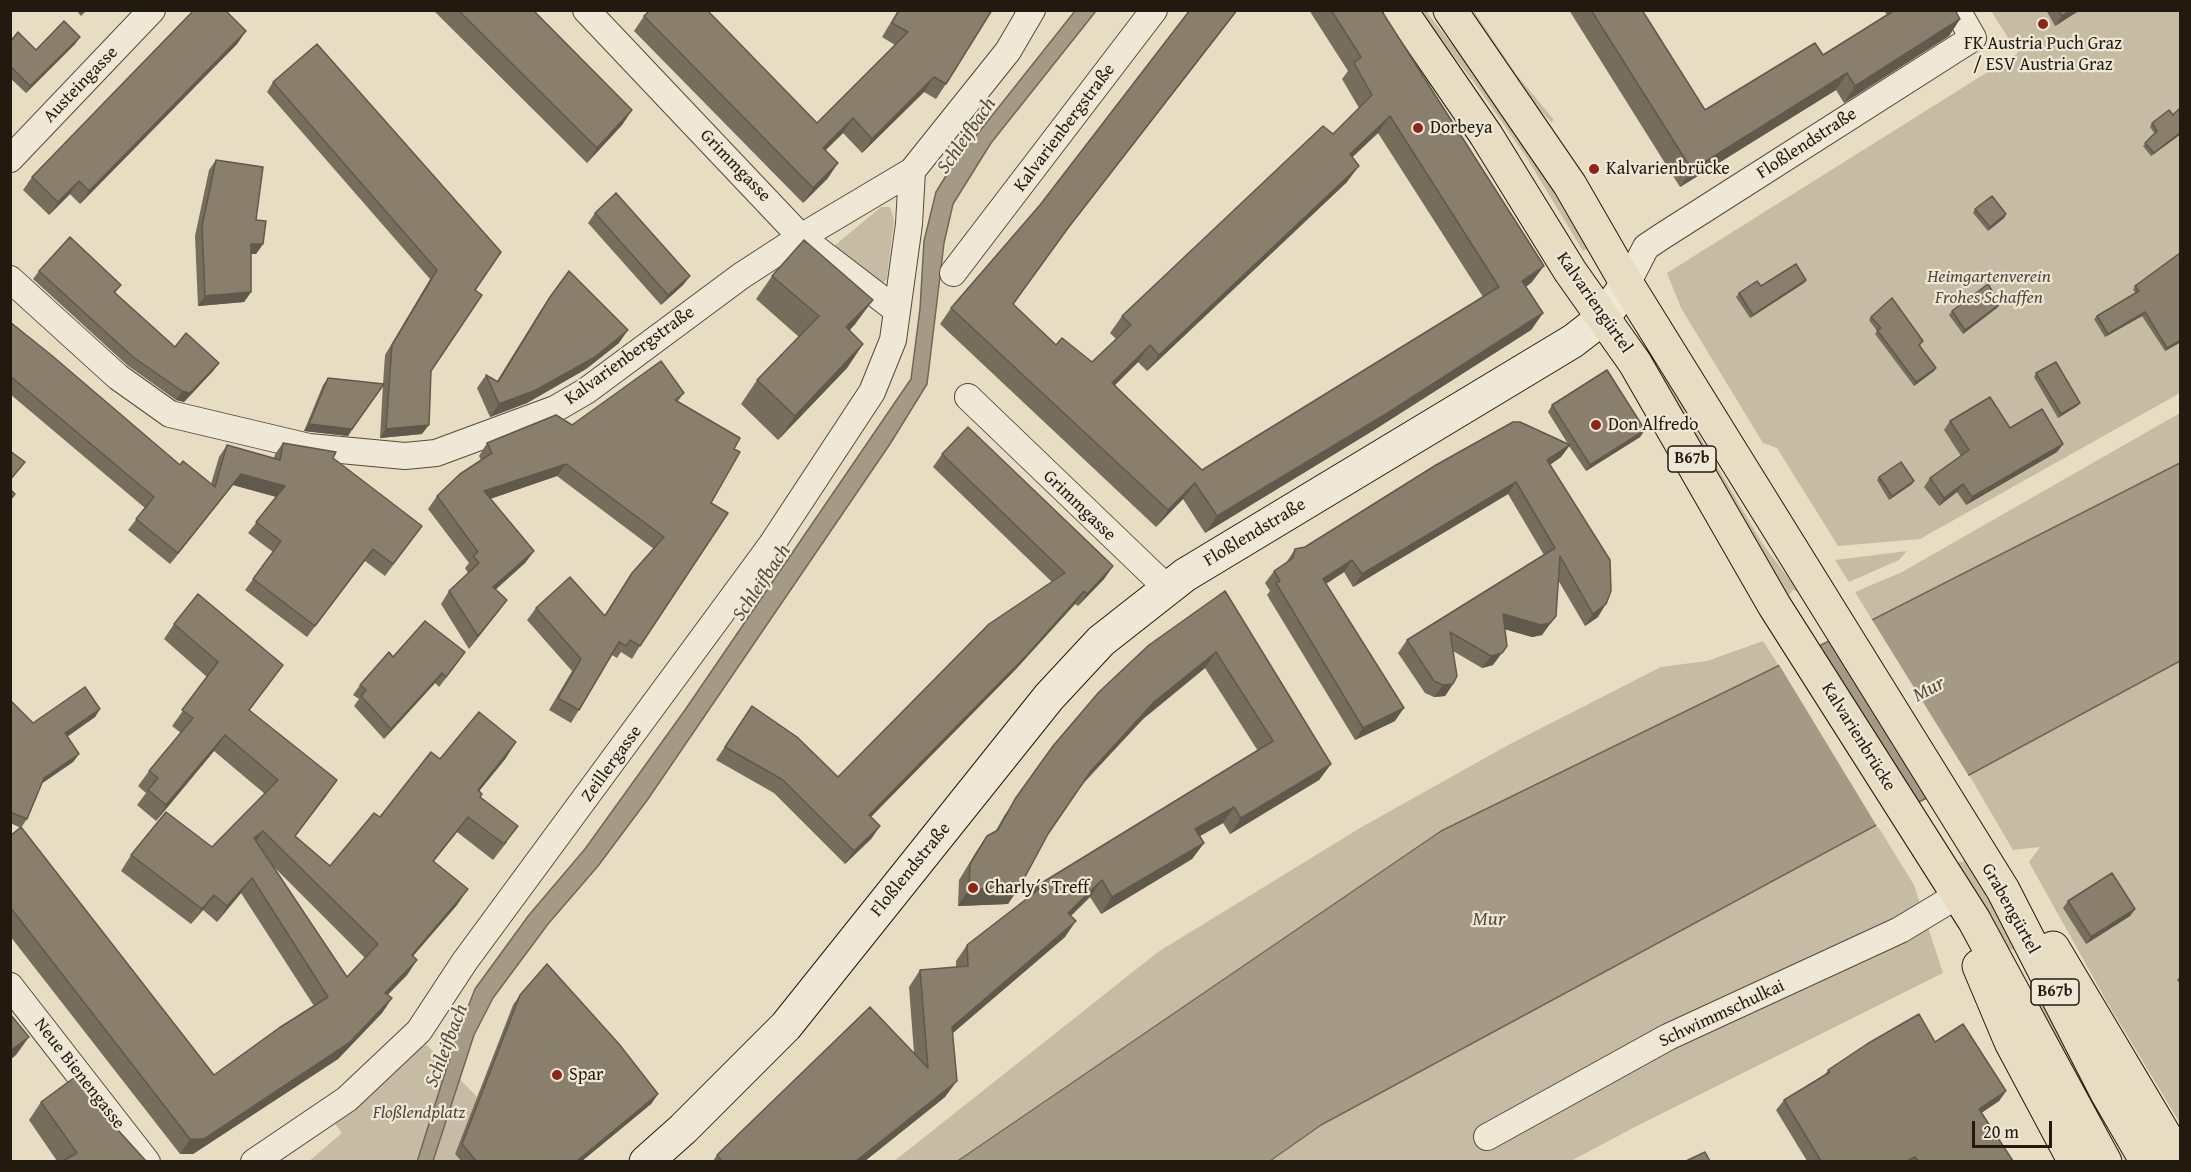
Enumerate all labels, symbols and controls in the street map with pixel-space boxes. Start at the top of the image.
marker: FK Austria Puch Graz / ESV Austria Graz [2036,17,2050,31]
place label: FK Austria Puch Graz / ESV Austria Graz [1964,33,2122,76]
street label: Austeingasse [39,42,123,128]
street label: Kalvarienbergstraße [1010,60,1120,196]
water label: Schleifbach [932,93,1002,179]
street label: Floßlendstraße [1753,104,1861,184]
place label: Dorbeya [1430,117,1492,139]
marker: Dorbeya [1411,121,1425,135]
street label: Grimmgasse [695,125,775,207]
place label: Kalvarienbrücke [1606,158,1730,180]
marker: Kalvarienbrücke [1587,162,1601,176]
street label: Kalvariengürtel [1551,248,1637,358]
park label: Heimgartenverein Frohes Schaffen [1927,266,2051,308]
street label: Kalvarienbergstraße [561,302,699,410]
place label: Don Alfredo [1608,414,1698,436]
marker: Don Alfredo [1589,418,1603,432]
road number: B67b [1668,446,1716,472]
street label: Grimmgasse [1038,466,1120,546]
street label: Floßlendstraße [1200,494,1310,572]
water label: Schleifbach [728,540,796,626]
water label: Mur [1909,672,1949,708]
street label: Kalvarienbrücke [1816,679,1900,795]
street label: Zeillergasse [577,722,647,806]
street label: Floßlendstraße [866,819,956,921]
street label: Grabengürtel [1976,860,2044,958]
place label: Charly´s Treff [985,877,1089,899]
marker: Charly´s Treff [966,881,980,895]
water label: Mur [1473,908,1505,932]
street label: Schwimmschulkai [1656,975,1788,1053]
road number: B67b [2031,979,2079,1005]
water label: Schleifbach [420,1001,474,1091]
street label: Neue Bienengasse [29,1014,129,1134]
place label: Spar [569,1064,603,1086]
marker: Spar [550,1068,564,1082]
park label: Floßlendplatz [373,1102,465,1124]
scale bar [1975,1109,2054,1147]
text: 20 m [1983,1118,2019,1145]

